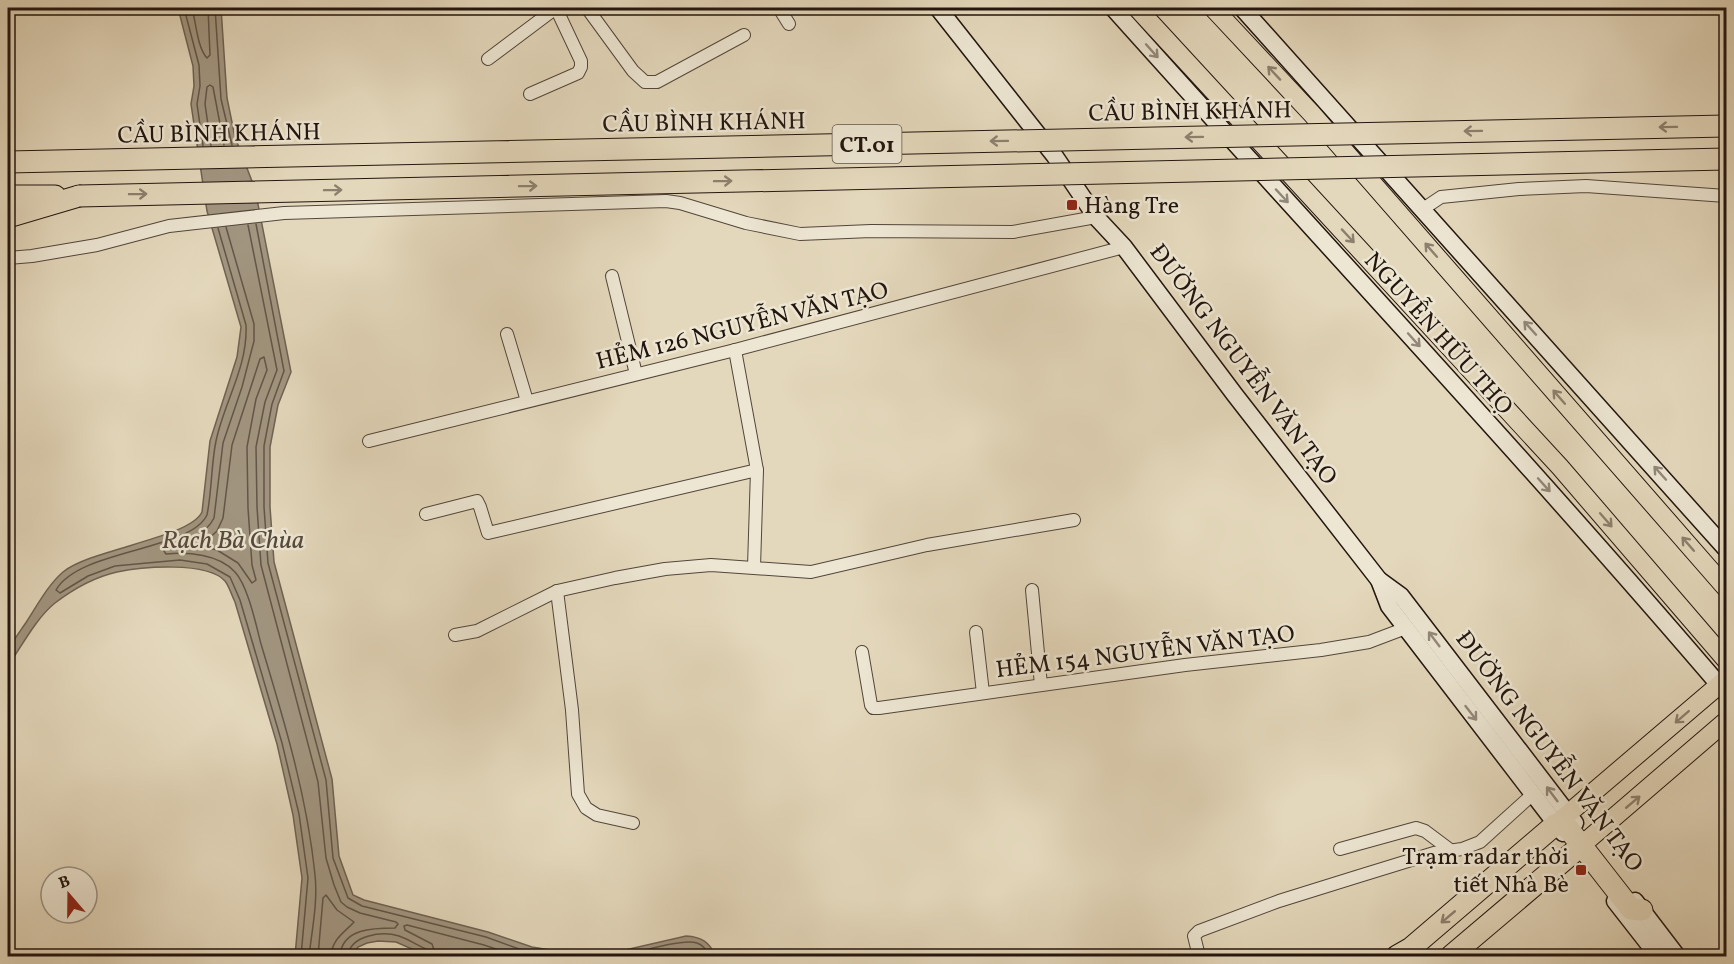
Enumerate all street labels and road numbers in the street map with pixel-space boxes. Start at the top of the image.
street label: CẦU BÌNH KHÁNH [1088,93,1292,132]
street label: CẦU BÌNH KHÁNH [602,104,806,143]
street label: CẦU BÌNH KHÁNH [117,115,321,154]
road number: CT.01 [832,125,902,163]
street label: ĐƯỜNG NGUYỄN VĂN TẠO [1140,236,1346,493]
street label: NGUYỄN HỮU THỌ [1355,244,1521,423]
street label: HẺM 126 NGUYỄN VĂN TẠO [592,272,892,380]
street label: HẺM 154 NGUYỄN VĂN TẠO [994,616,1297,688]
street label: ĐƯỜNG NGUYỄN VĂN TẠO [1446,623,1652,880]

